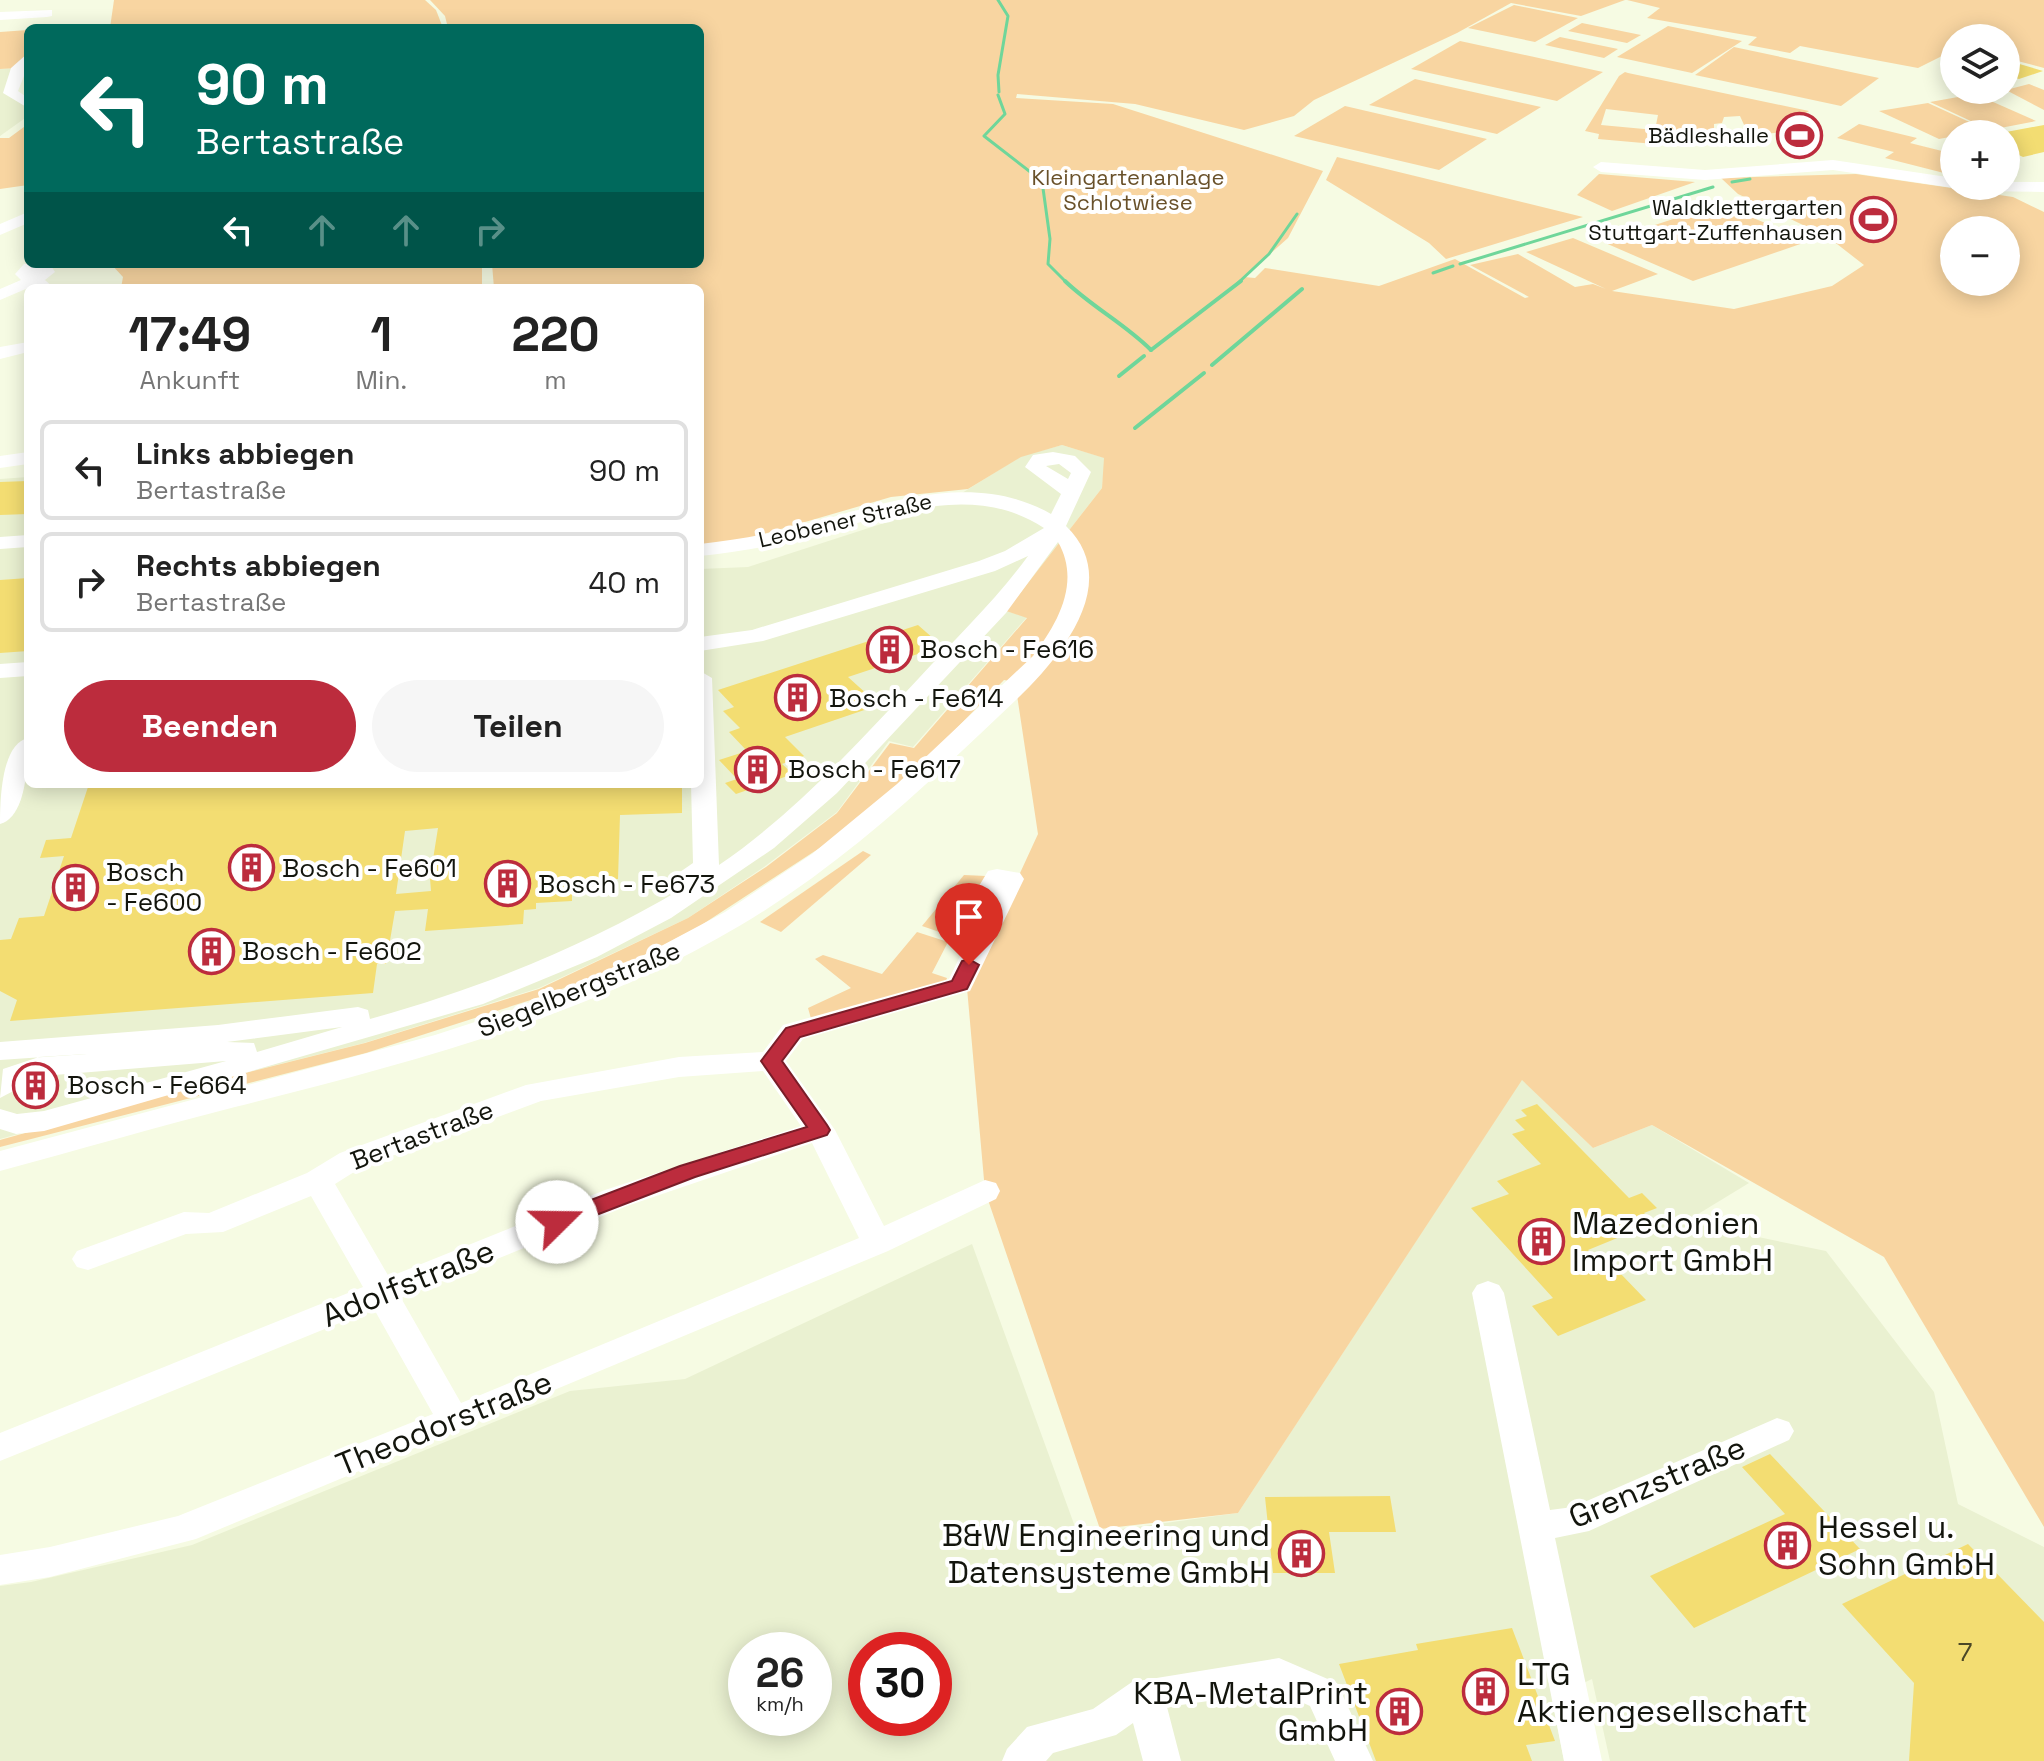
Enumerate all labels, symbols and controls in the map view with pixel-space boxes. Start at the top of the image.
map controls [1940,24,2020,296]
button: layers [1940,24,2020,104]
text: 90 m [196,49,329,120]
icon: left [64,56,168,160]
sports icon: Bädleshalle [1776,111,1824,159]
text: Bertastraße [196,119,404,165]
button: + [1940,120,2020,200]
place label: Bädleshalle [1648,121,1769,149]
park label: Kleingartenanlage Schlotwiese [1031,163,1225,216]
place label: Waldklettergarten Stuttgart-Zuffenhausen [1588,193,1843,246]
sports icon: Waldklettergarten Stuttgart-Zuffenhausen [1850,196,1898,244]
icon: left [216,208,260,252]
icon: ahead [300,208,344,252]
icon: ahead [384,208,428,252]
icon: right [468,208,512,252]
button: − [1940,216,2020,296]
text: 17:49 [128,304,251,365]
text: 1 [370,304,392,365]
text: 220 [511,304,600,365]
text: Ankunft [139,363,240,397]
text: Min. [356,363,407,397]
text: m [544,363,567,397]
text: Links abbiegen [136,434,354,473]
icon: left [68,448,112,492]
text: 90 m [589,451,660,490]
text: Bertastraße [136,473,287,507]
street label: Leobener Straße [756,486,934,554]
text: Rechts abbiegen [136,546,381,585]
icon: right [68,560,112,604]
text: 40 m [589,563,660,602]
text: Bertastraße [136,585,287,619]
building icon: Bosch - Fe616 [865,625,913,673]
place label: Bosch - Fe616 [920,632,1094,666]
building icon: Bosch - Fe614 [774,674,822,722]
button: Beenden [64,680,356,772]
button: Teilen [372,680,664,772]
place label: Bosch - Fe614 [829,681,1003,715]
building icon: Bosch - Fe617 [733,745,781,793]
place label: Bosch - Fe617 [788,752,961,786]
building icon: Bosch - Fe601 [227,844,275,892]
place label: Bosch - Fe601 [282,851,457,885]
place label: Bosch - Fe600 [106,855,202,919]
building icon: Bosch - Fe673 [483,860,531,908]
building icon: Bosch - Fe600 [51,863,99,911]
place label: Bosch - Fe673 [538,867,715,901]
pin [935,883,1003,965]
icon: arrive [947,895,991,939]
building icon: Bosch - Fe602 [187,927,235,975]
street label: Siegelbergstraße [473,933,685,1045]
place label: Bosch - Fe602 [242,934,422,968]
building icon: Bosch - Fe664 [12,1061,60,1109]
place label: Bosch - Fe664 [67,1068,246,1102]
street label: Bertastraße [346,1092,498,1178]
position arrow [515,1180,599,1264]
place label: Mazedonien Import GmbH [1572,1203,1773,1280]
building icon: Mazedonien Import GmbH [1517,1217,1565,1265]
street label: Adolfstraße [316,1230,500,1336]
street label: Theodorstraße [330,1361,558,1485]
street label: Grenzstraße [1563,1427,1751,1537]
place label: Hessel u. Sohn GmbH [1818,1507,1995,1584]
place label: B&W Engineering und Datensysteme GmbH [942,1515,1270,1592]
building icon: Hessel u. Sohn GmbH [1763,1521,1811,1569]
building icon: B&W Engineering und Datensysteme GmbH [1277,1529,1325,1577]
speed limit sign: 30 [848,1632,952,1736]
house number: 7 [1958,1635,1972,1669]
text: 26 [756,1648,804,1699]
place label: LTG Aktiengesellschaft [1517,1654,1808,1731]
building icon: LTG Aktiengesellschaft [1462,1668,1510,1716]
place label: KBA-MetalPrint GmbH [1133,1673,1368,1750]
building icon: KBA-MetalPrint GmbH [1375,1687,1423,1735]
text: km/h [756,1691,804,1717]

